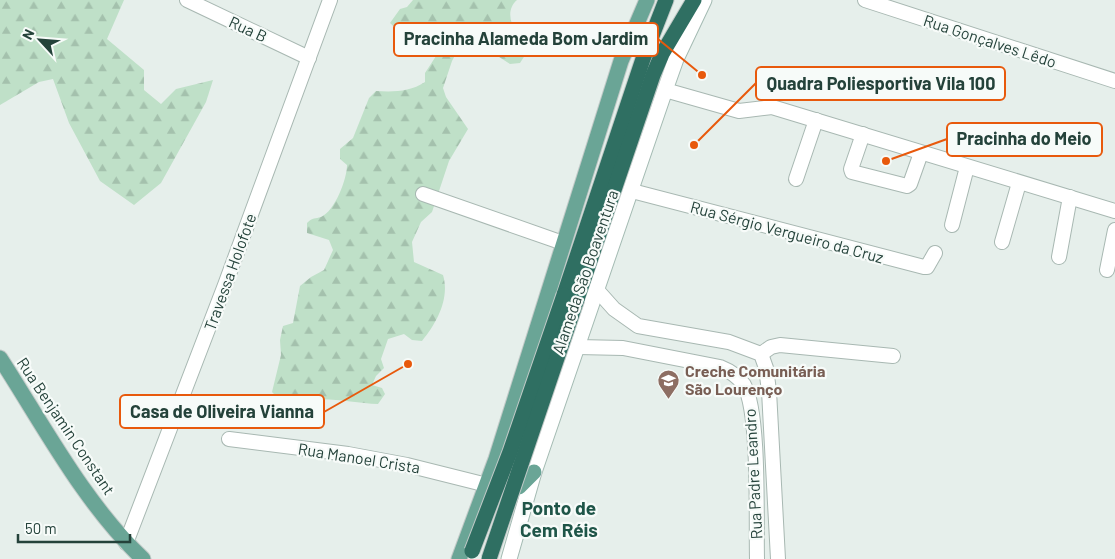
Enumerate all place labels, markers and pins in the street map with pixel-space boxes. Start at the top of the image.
callout: Pracinha Alameda Bom Jardim [394,23,658,56]
callout: Quadra Poliesportiva Vila 100 [756,67,1005,100]
callout: Pracinha do Meio [947,123,1102,156]
place label: Creche Comunitária São Lourenço [685,361,825,398]
school or university icon: Creche Comunitária São Lourenço [657,368,681,399]
callout: Casa de Oliveira Vianna [120,395,324,428]

